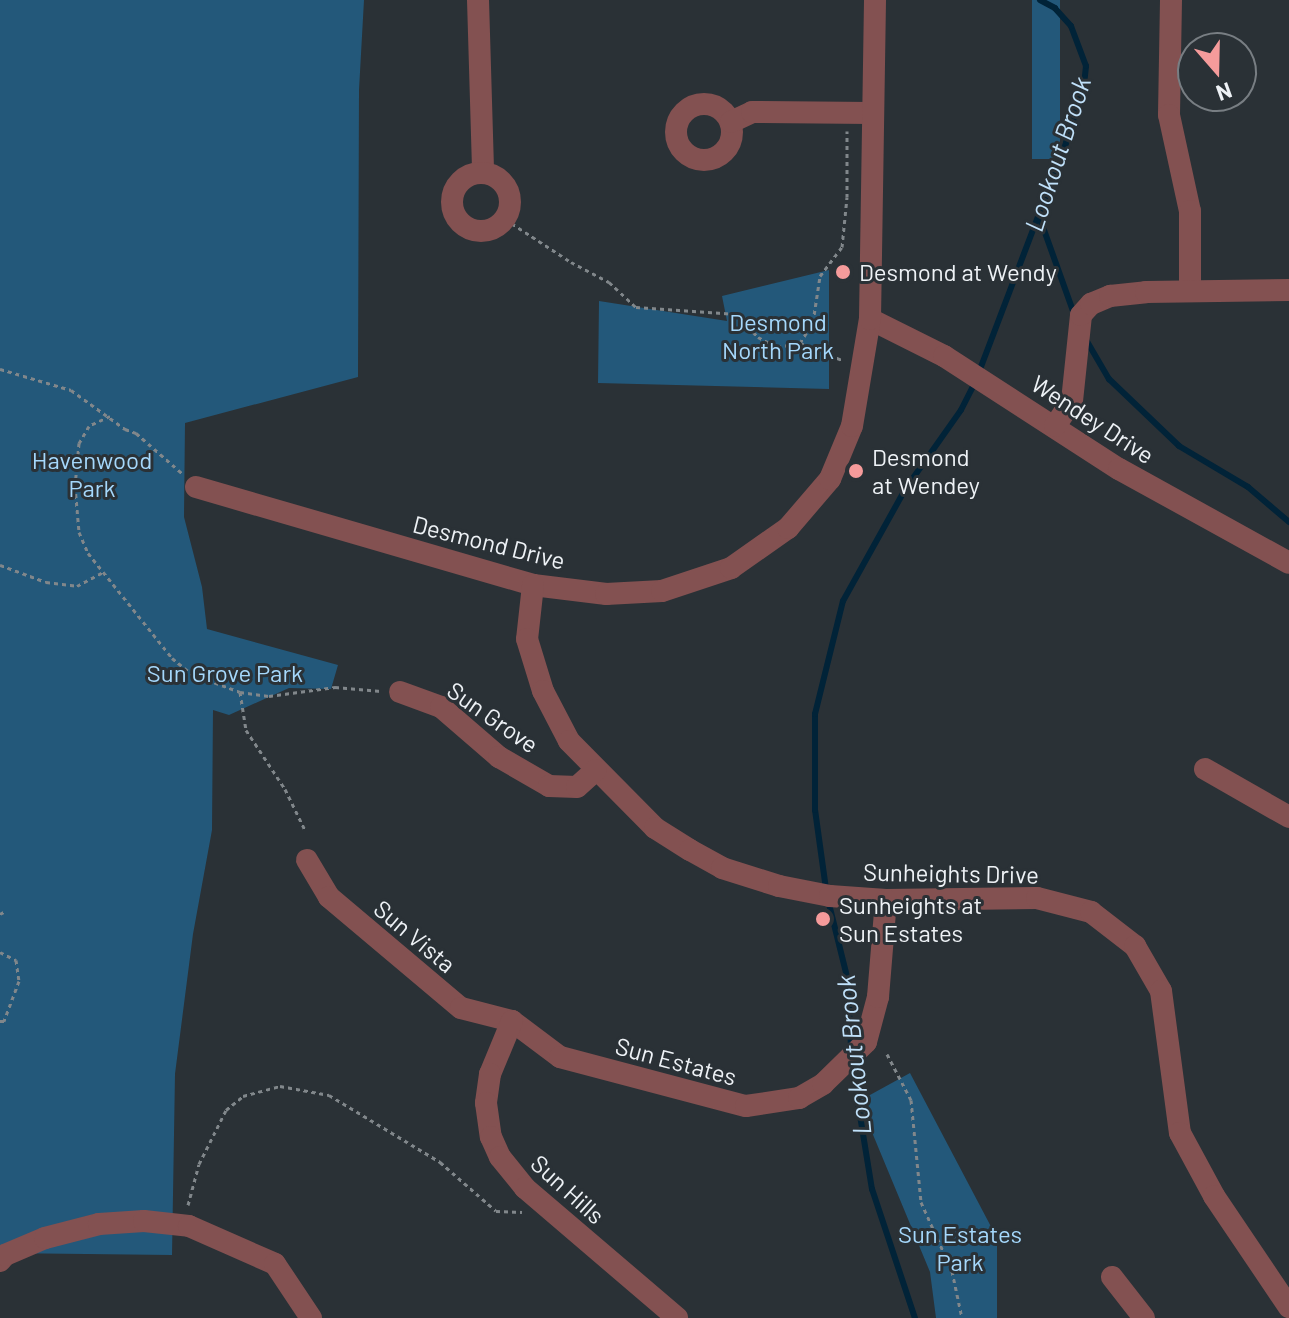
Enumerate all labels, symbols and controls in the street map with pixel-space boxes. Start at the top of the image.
north arrow [1177,32,1257,112]
water label: Lookout Brook [1017,73,1097,235]
text: N [1213,78,1236,107]
place label: Desmond at Wendy [859,258,1057,286]
marker: Desmond at Wendy [834,263,852,281]
park label: Desmond North Park [722,308,834,364]
street label: Wendey Drive [1026,369,1160,469]
place label: Desmond at Wendey [872,443,980,499]
park label: Havenwood Park [32,446,152,502]
marker: Desmond at Wendey [847,462,865,480]
street label: Desmond Drive [410,509,568,575]
park label: Sun Grove Park [147,659,303,687]
street label: Sun Grove [442,675,544,759]
street label: Sunheights Drive [863,857,1039,889]
place label: Sunheights at Sun Estates [839,891,982,947]
street label: Sun Vista [368,894,462,978]
marker: Sunheights at Sun Estates [814,910,832,928]
water label: Lookout Brook [829,974,877,1136]
street label: Sun Estates [612,1031,740,1091]
street label: Sun Hills [525,1149,611,1229]
park label: Sun Estates Park [898,1220,1022,1276]

